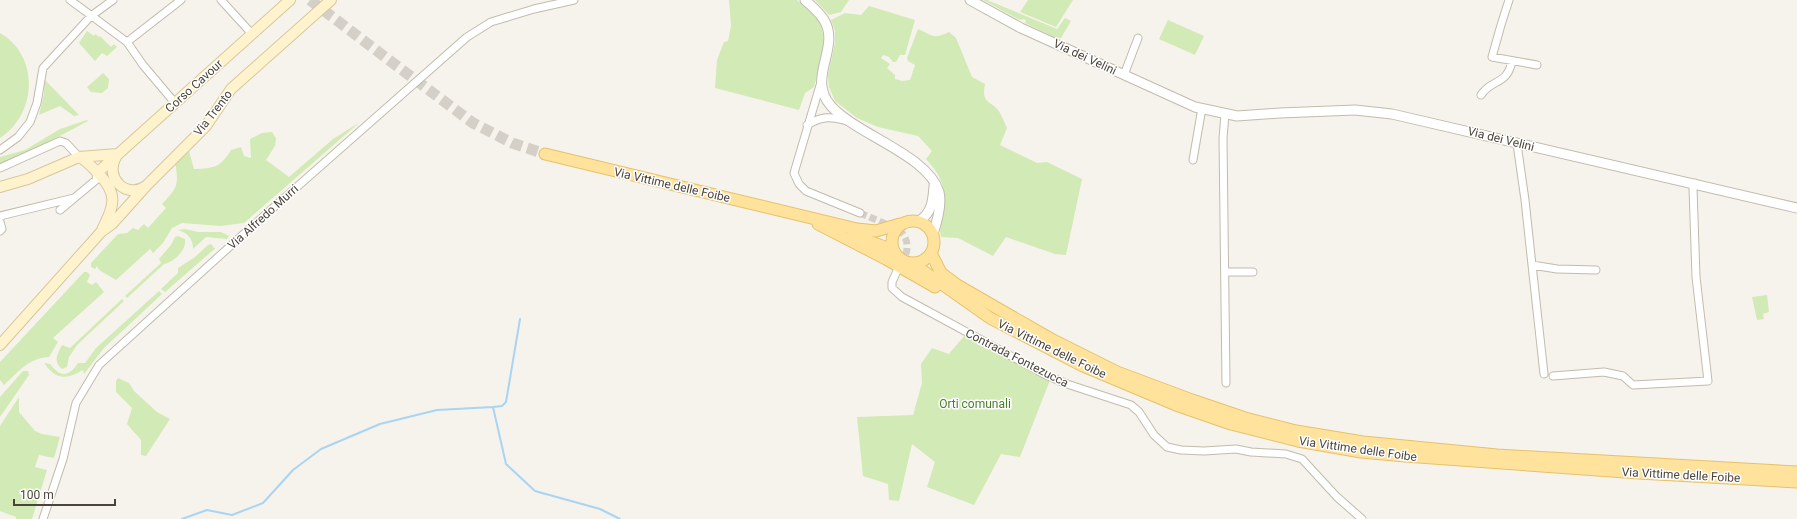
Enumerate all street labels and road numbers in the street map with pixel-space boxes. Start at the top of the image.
street label: Via dei Velini [1051,36,1119,78]
street label: Corso Cavour [162,57,226,115]
street label: Via Trento [191,87,235,139]
street label: Via dei Velini [1466,124,1536,154]
street label: Via Vittime delle Foibe [612,165,732,205]
street label: Via Alfredo Murri [225,182,301,252]
street label: Via Vittime delle Foibe [995,317,1109,381]
street label: Contrada Fontezucca [963,326,1071,390]
street label: Via Vittime delle Foibe [1298,434,1418,464]
street label: Via Vittime delle Foibe [1621,465,1741,485]

